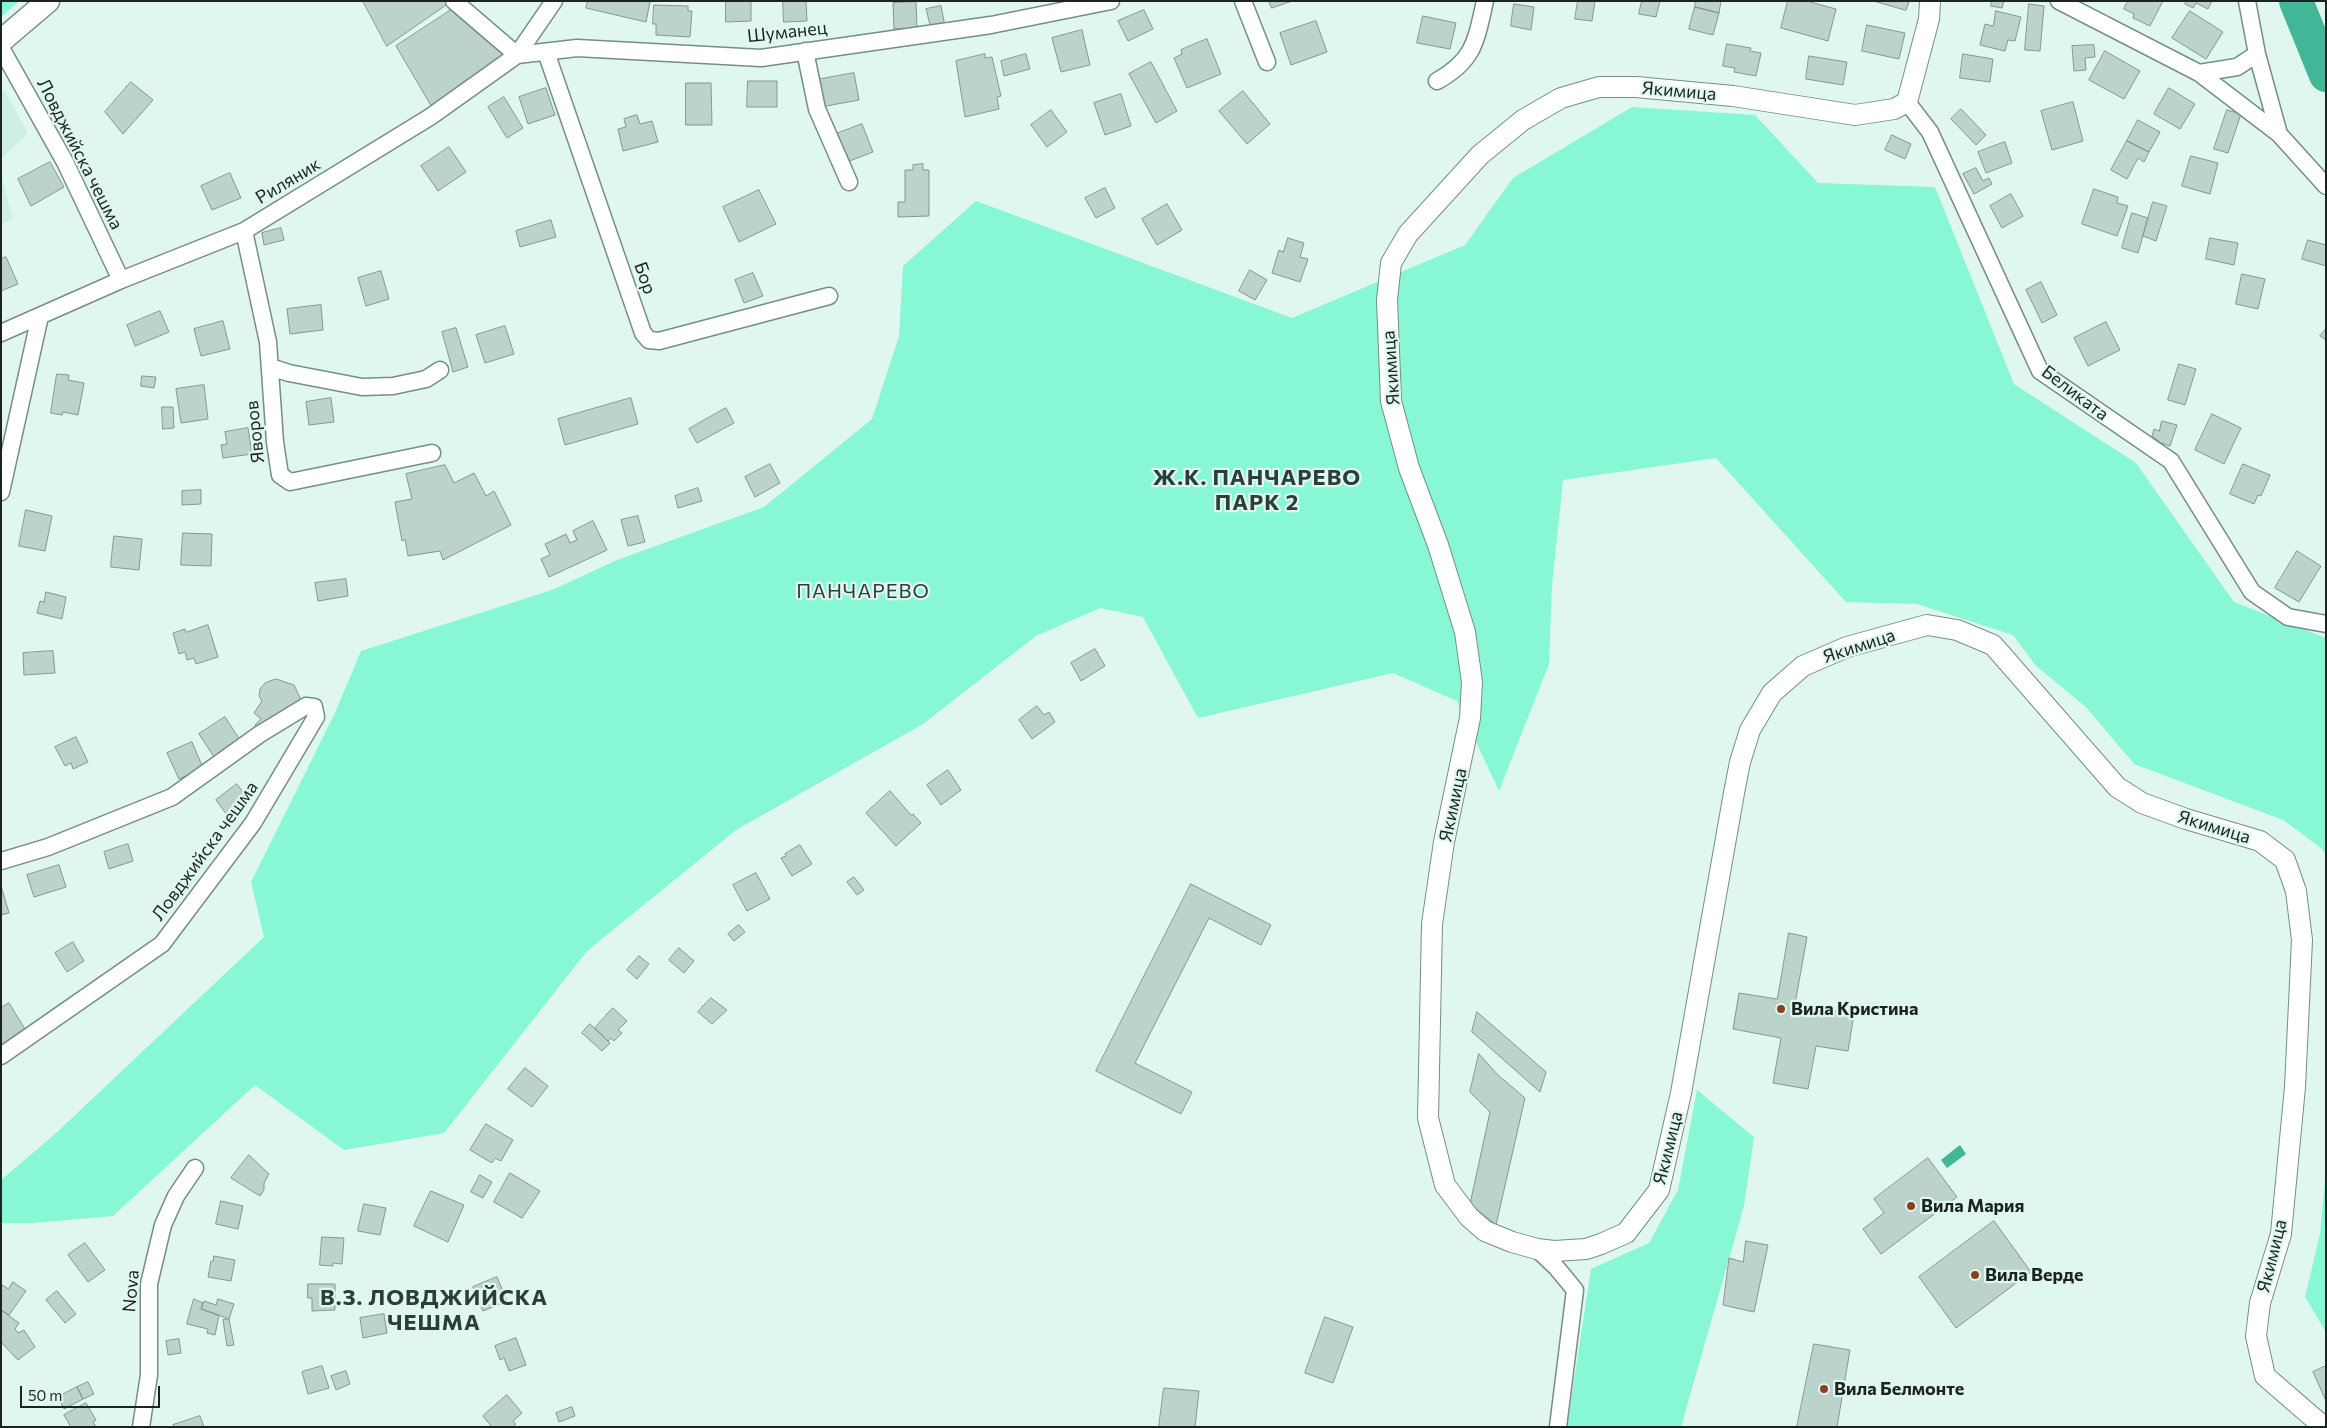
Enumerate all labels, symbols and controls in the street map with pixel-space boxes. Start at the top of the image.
street label: Шуманец [746,17,828,47]
street label: Ловджийска чешма [33,75,127,233]
street label: Якимица [1641,77,1717,105]
street label: Риляник [252,153,324,209]
street label: Бор [629,259,661,297]
street label: Якимица [1378,330,1404,406]
street label: Беликата [2037,361,2113,425]
street label: Яворов [241,399,269,465]
district label: Ж.К. ПАНЧАРЕВО ПАРК 2 [1151,465,1363,516]
district label: ПАНЧАРЕВО [795,579,931,603]
street label: Якимица [1820,624,1898,668]
street label: Якимица [1435,766,1471,844]
street label: Ловджийска чешма [147,777,263,925]
street label: Якимица [2175,806,2253,848]
place label: Вила Кристина [1791,998,1918,1020]
marker: Вила Кристина [1775,1003,1787,1015]
street label: Якимица [1648,1109,1688,1187]
place label: Вила Мария [1921,1195,2025,1217]
marker: Вила Мария [1905,1200,1917,1212]
street label: Якимица [2252,1217,2292,1295]
place label: Вила Верде [1985,1264,2084,1286]
street label: Nova [118,1269,144,1313]
marker: Вила Верде [1969,1269,1981,1281]
district label: В.З. ЛОВДЖИЙСКА ЧЕШМА [318,1285,550,1336]
scale bar [22,1376,162,1408]
place label: Вила Белмонте [1834,1378,1964,1400]
marker: Вила Белмонте [1818,1383,1830,1395]
text: 50 m [28,1386,62,1404]

